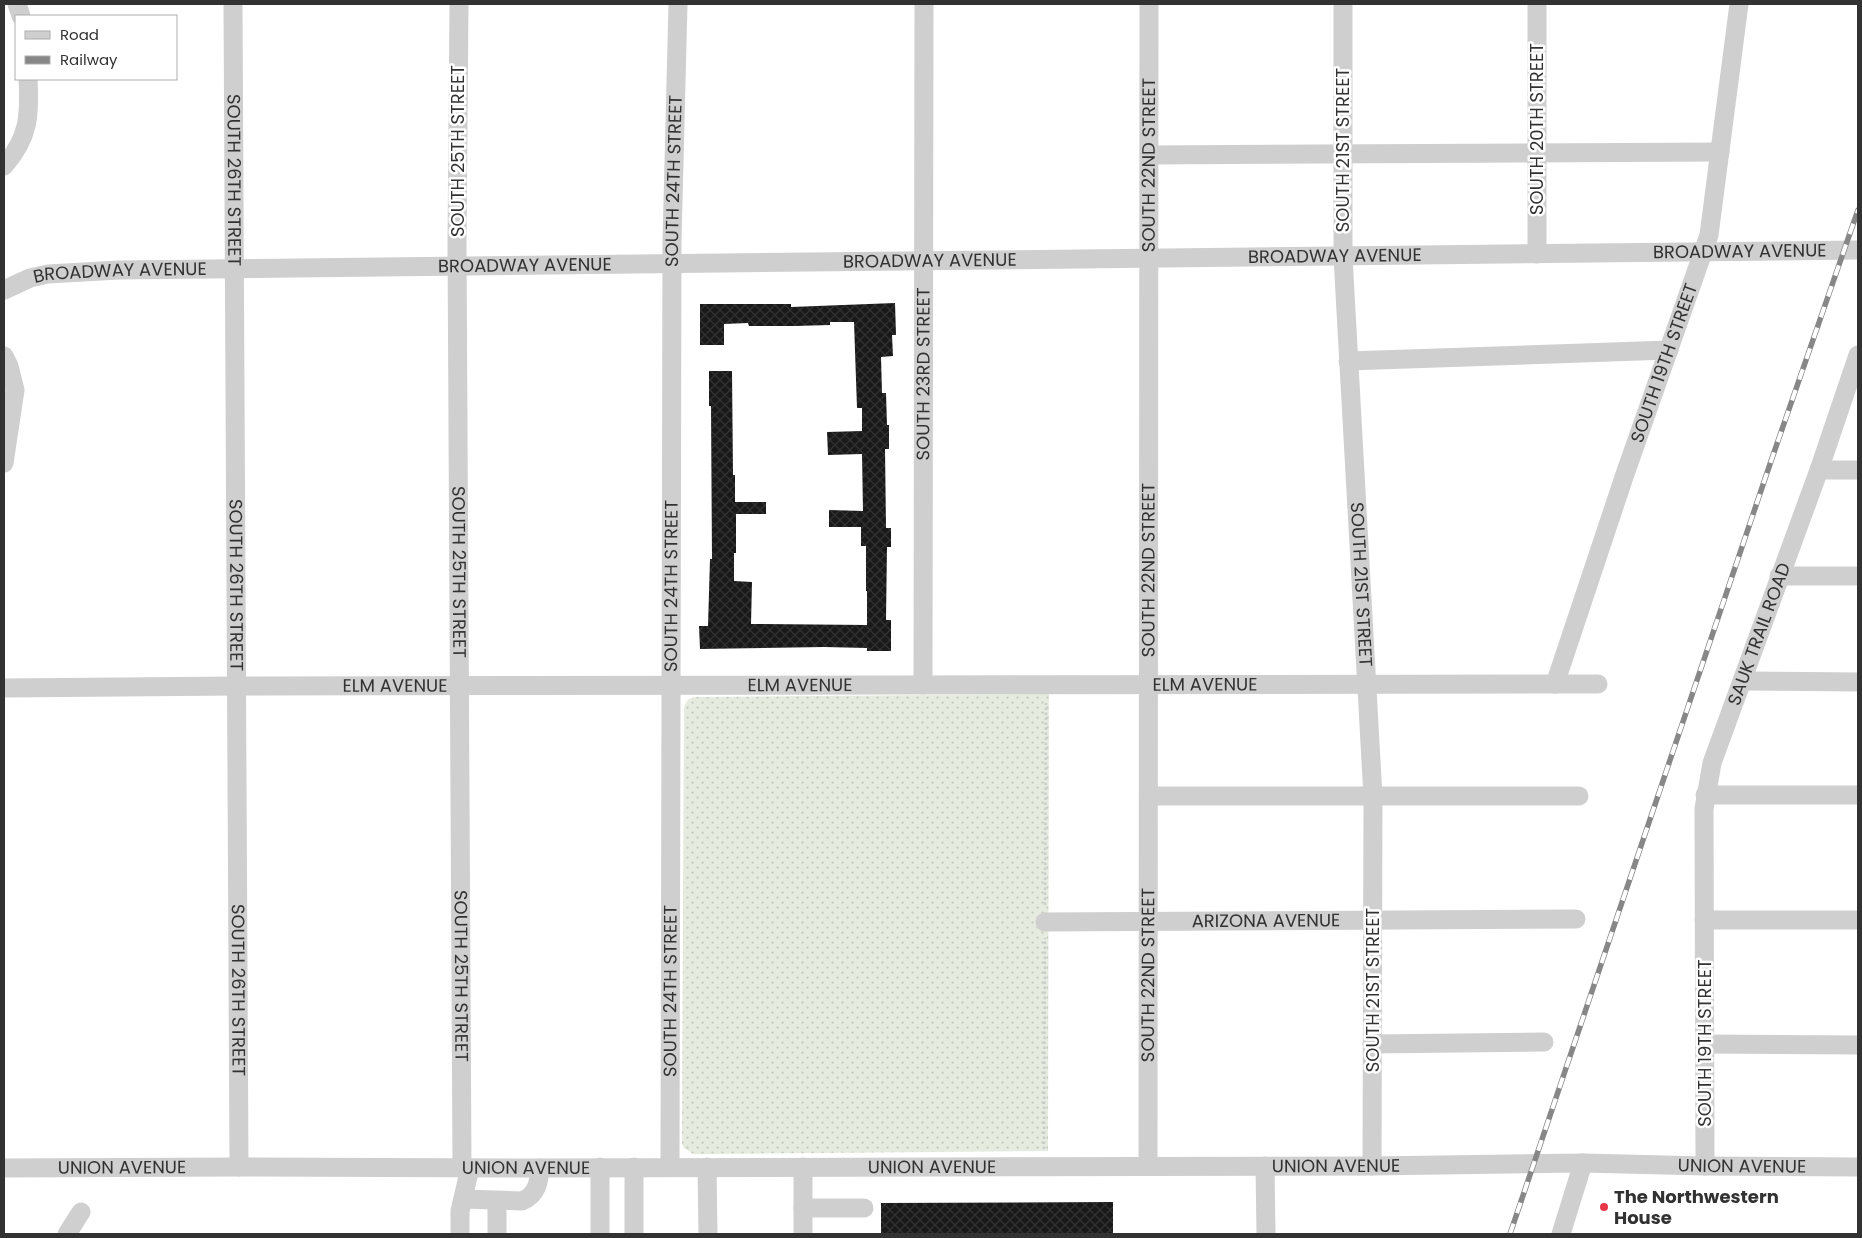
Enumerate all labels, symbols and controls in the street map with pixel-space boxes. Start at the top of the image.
legend [15,15,178,80]
text: Road [60,24,99,45]
street label: SOUTH 20TH STREET [1524,43,1549,215]
text: Railway [60,49,118,70]
street label: SOUTH 25TH STREET [445,65,470,237]
street label: SOUTH 21ST STREET [1330,67,1355,232]
street label: SOUTH 22ND STREET [1136,78,1161,252]
street label: SOUTH 26TH STREET [221,94,247,266]
street label: SOUTH 24TH STREET [659,94,688,267]
street label: BROADWAY AVENUE [1653,237,1827,264]
street label: BROADWAY AVENUE [1248,242,1422,269]
street label: BROADWAY AVENUE [843,247,1017,274]
street label: BROADWAY AVENUE [438,251,612,278]
street label: BROADWAY AVENUE [31,256,207,289]
street label: SOUTH 19TH STREET [1624,279,1703,446]
street label: SOUTH 23RD STREET [910,287,936,460]
street label: SOUTH 22ND STREET [1135,483,1161,657]
street label: SOUTH 25TH STREET [446,486,472,658]
street label: SOUTH 26TH STREET [224,499,249,671]
street label: SOUTH 24TH STREET [658,500,683,672]
street label: SOUTH 21ST STREET [1345,502,1379,668]
street label: SAUK TRAIL ROAD [1721,559,1796,709]
street label: ELM AVENUE [748,672,852,697]
street label: ELM AVENUE [1153,672,1257,697]
street label: ELM AVENUE [343,673,447,698]
street label: SOUTH 22ND STREET [1135,888,1160,1062]
street label: SOUTH 25TH STREET [448,890,474,1062]
street label: SOUTH 26TH STREET [226,904,252,1076]
street label: SOUTH 24TH STREET [657,905,683,1077]
street label: ARIZONA AVENUE [1192,907,1340,933]
street label: SOUTH 21ST STREET [1360,907,1385,1072]
street label: SOUTH 19TH STREET [1692,959,1717,1127]
street label: UNION AVENUE [1677,1152,1806,1179]
street label: UNION AVENUE [1272,1153,1400,1178]
street label: UNION AVENUE [58,1154,186,1180]
street label: UNION AVENUE [868,1154,996,1179]
street label: UNION AVENUE [462,1155,590,1180]
place label: The Northwestern House [1614,1184,1779,1230]
marker: The Northwestern House [1598,1201,1610,1213]

